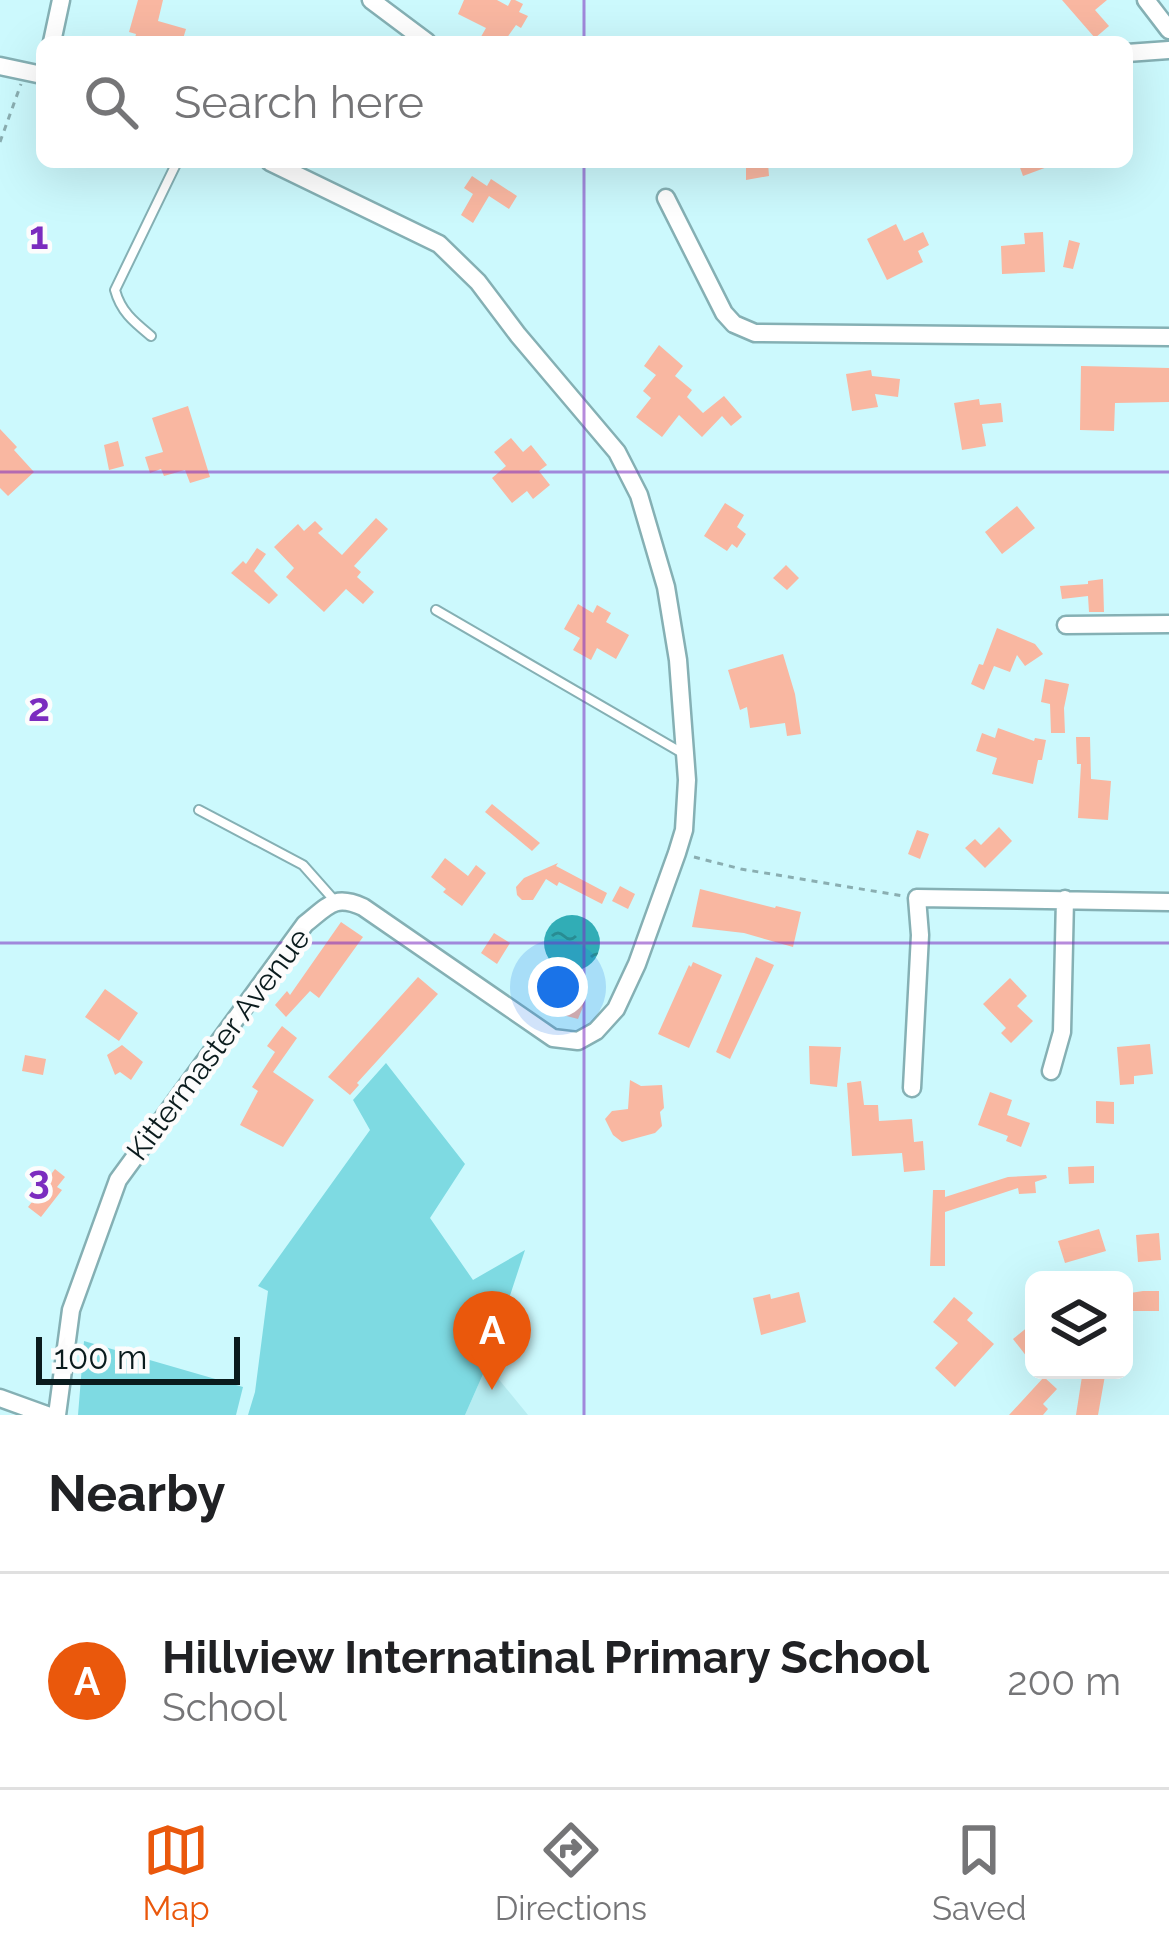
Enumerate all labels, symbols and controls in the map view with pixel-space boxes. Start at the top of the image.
search box [36,36,1133,168]
icon: search [78,69,144,135]
text: Search here [174,76,424,129]
text: 1 [29,212,49,258]
text: 2 [28,684,50,730]
street label: Kittermaster Avenue [119,921,317,1167]
your location [528,957,588,1017]
text: 3 [28,1156,50,1202]
map controls [1025,1271,1133,1379]
button: layers [1025,1271,1133,1379]
pin: A [453,1291,531,1390]
scale bar [36,1331,240,1384]
text: 100 m [54,1338,147,1377]
text: Nearby [48,1463,225,1523]
text: Hillview Internatinal Primary School [162,1631,929,1684]
text: A [74,1658,100,1704]
text: 200 m [1007,1658,1121,1704]
text: School [162,1684,287,1730]
tab: Map [143,1817,210,1928]
tab: Directions [495,1817,647,1928]
tab: Saved [932,1817,1026,1928]

